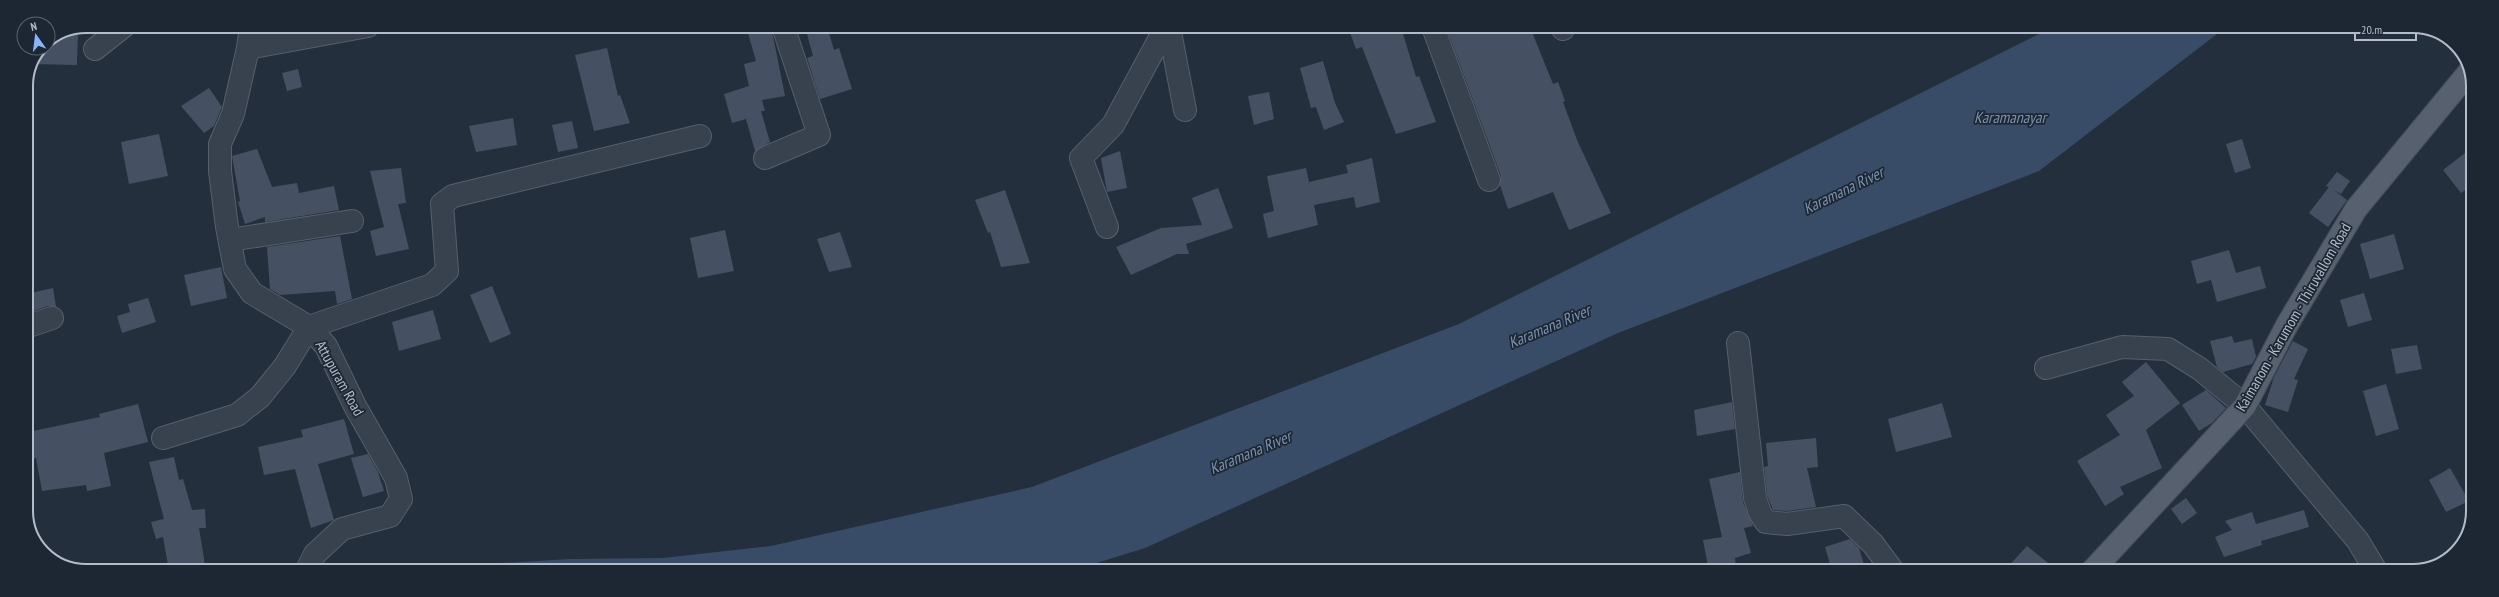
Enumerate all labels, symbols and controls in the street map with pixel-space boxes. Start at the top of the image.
north arrow [16,16,56,56]
scale bar [2355,16,2416,42]
text: N [29,19,38,34]
text: 20 m [2361,22,2382,37]
water label: Karamanayar [1974,107,2049,127]
water label: Karamana River [1800,161,1889,218]
street label: Kaimanom - Karumom - Thiruvallom Road [2231,219,2355,415]
water label: Karamana River [1505,299,1595,352]
street label: Attupuram Road [311,337,369,419]
water label: Karamana River [1206,425,1296,478]

